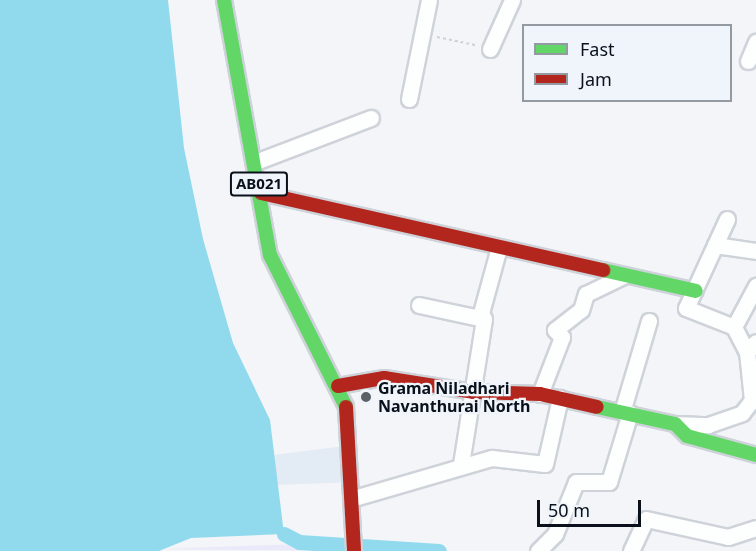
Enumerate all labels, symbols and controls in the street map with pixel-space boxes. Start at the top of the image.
legend [522,24,732,102]
text: Fast [580,37,615,61]
text: Jam [580,67,612,91]
road number: AB021 [229,172,289,196]
place label: Grama Niladhari Navanthurai North [378,378,530,416]
marker: Grama Niladhari Navanthurai North [359,390,373,404]
scale bar [540,488,644,526]
text: 50 m [548,498,590,522]

